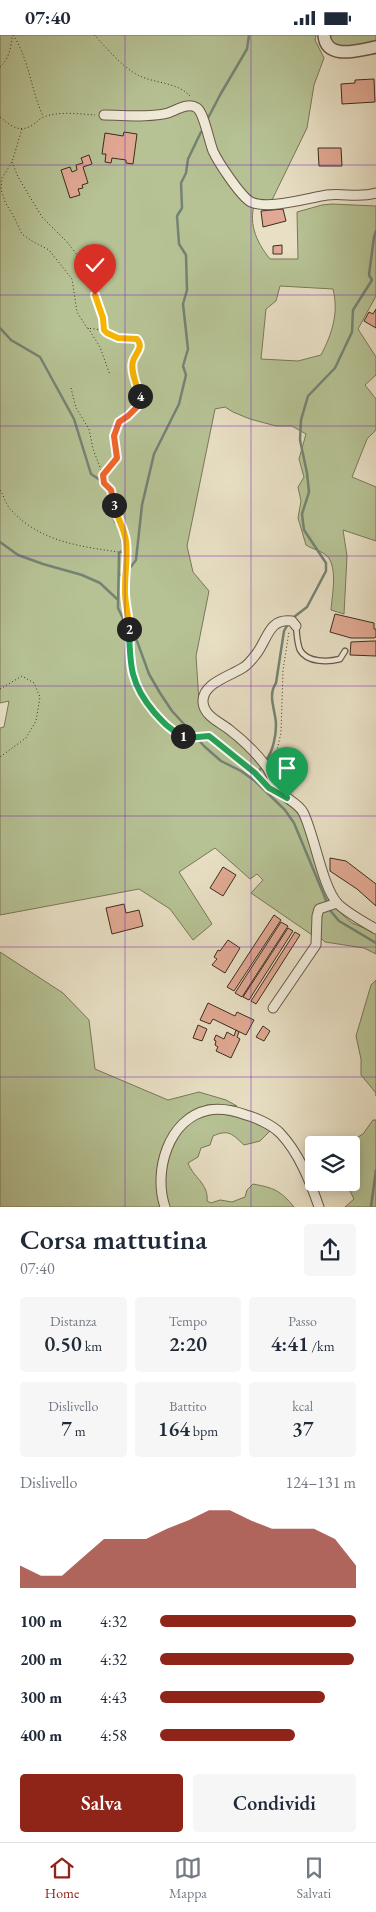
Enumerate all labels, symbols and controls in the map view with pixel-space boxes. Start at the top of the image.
text: 07:40 [25,5,71,30]
pin [74,244,116,295]
icon: check [81,251,109,279]
pin: 4 [128,383,152,409]
text: 4 [137,387,144,405]
pin: 3 [102,493,126,517]
text: 3 [111,496,118,514]
pin: 2 [116,617,142,641]
text: 2 [126,620,133,638]
pin: 1 [170,723,196,749]
text: 1 [180,727,187,745]
pin [266,747,308,798]
icon: arrive [273,754,301,782]
map controls [305,1136,360,1191]
button: layers [305,1136,360,1191]
text: Corsa mattutina [20,1221,207,1257]
button: share [304,1224,356,1276]
text: 07:40 [20,1258,55,1279]
text: Distanza [50,1312,97,1330]
text: Tempo [169,1312,207,1330]
text: Passo [288,1312,317,1330]
text: 0.50 [44,1330,82,1357]
text: 2:20 [169,1330,207,1357]
text: 4:41 [271,1330,309,1357]
text: km [82,1337,102,1355]
text: /km [309,1337,335,1355]
text: Dislivello [48,1397,98,1415]
text: Battito [169,1397,207,1415]
text: kcal [292,1397,313,1415]
text: 7 [61,1415,72,1442]
text: 164 [158,1415,190,1442]
text: 37 [292,1415,313,1442]
text: m [72,1422,86,1440]
text: bpm [190,1422,218,1440]
text: Dislivello [20,1472,77,1493]
text: 124–131 m [285,1472,356,1493]
text: 100 m [20,1611,62,1632]
text: 4:32 [100,1611,127,1632]
text: 200 m [20,1649,62,1670]
text: 4:32 [100,1649,127,1670]
text: 300 m [20,1687,62,1708]
text: 4:43 [100,1687,127,1708]
text: 400 m [20,1725,62,1746]
text: 4:58 [100,1725,127,1746]
button: Salva [20,1774,183,1832]
button: Condividi [193,1774,356,1832]
tab: Home [45,1854,79,1902]
tab: Mappa [169,1854,207,1902]
tab: Salvati [296,1854,331,1902]

